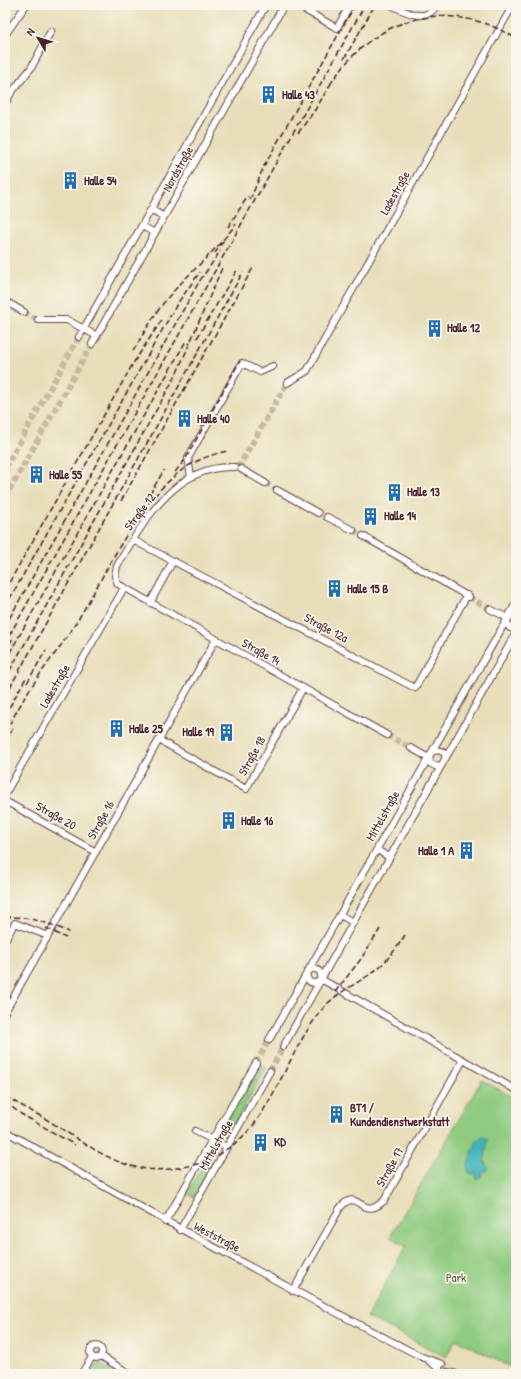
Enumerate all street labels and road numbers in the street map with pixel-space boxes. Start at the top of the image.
street label: Nordstraße [158,143,197,195]
street label: Ladestraße [376,168,414,218]
street label: Straße 12 [120,489,160,534]
street label: Straße 12a [301,609,351,646]
street label: Straße 14 [239,634,284,669]
street label: Ladestraße [35,661,74,711]
street label: Straße 18 [234,733,269,778]
street label: Mittelstraße [362,787,403,844]
street label: Straße 16 [83,797,118,842]
street label: Straße 20 [33,798,80,834]
street label: Mittelstraße [194,1116,237,1173]
street label: Straße 17 [372,1144,407,1190]
street label: Weststraße [191,1217,244,1256]

